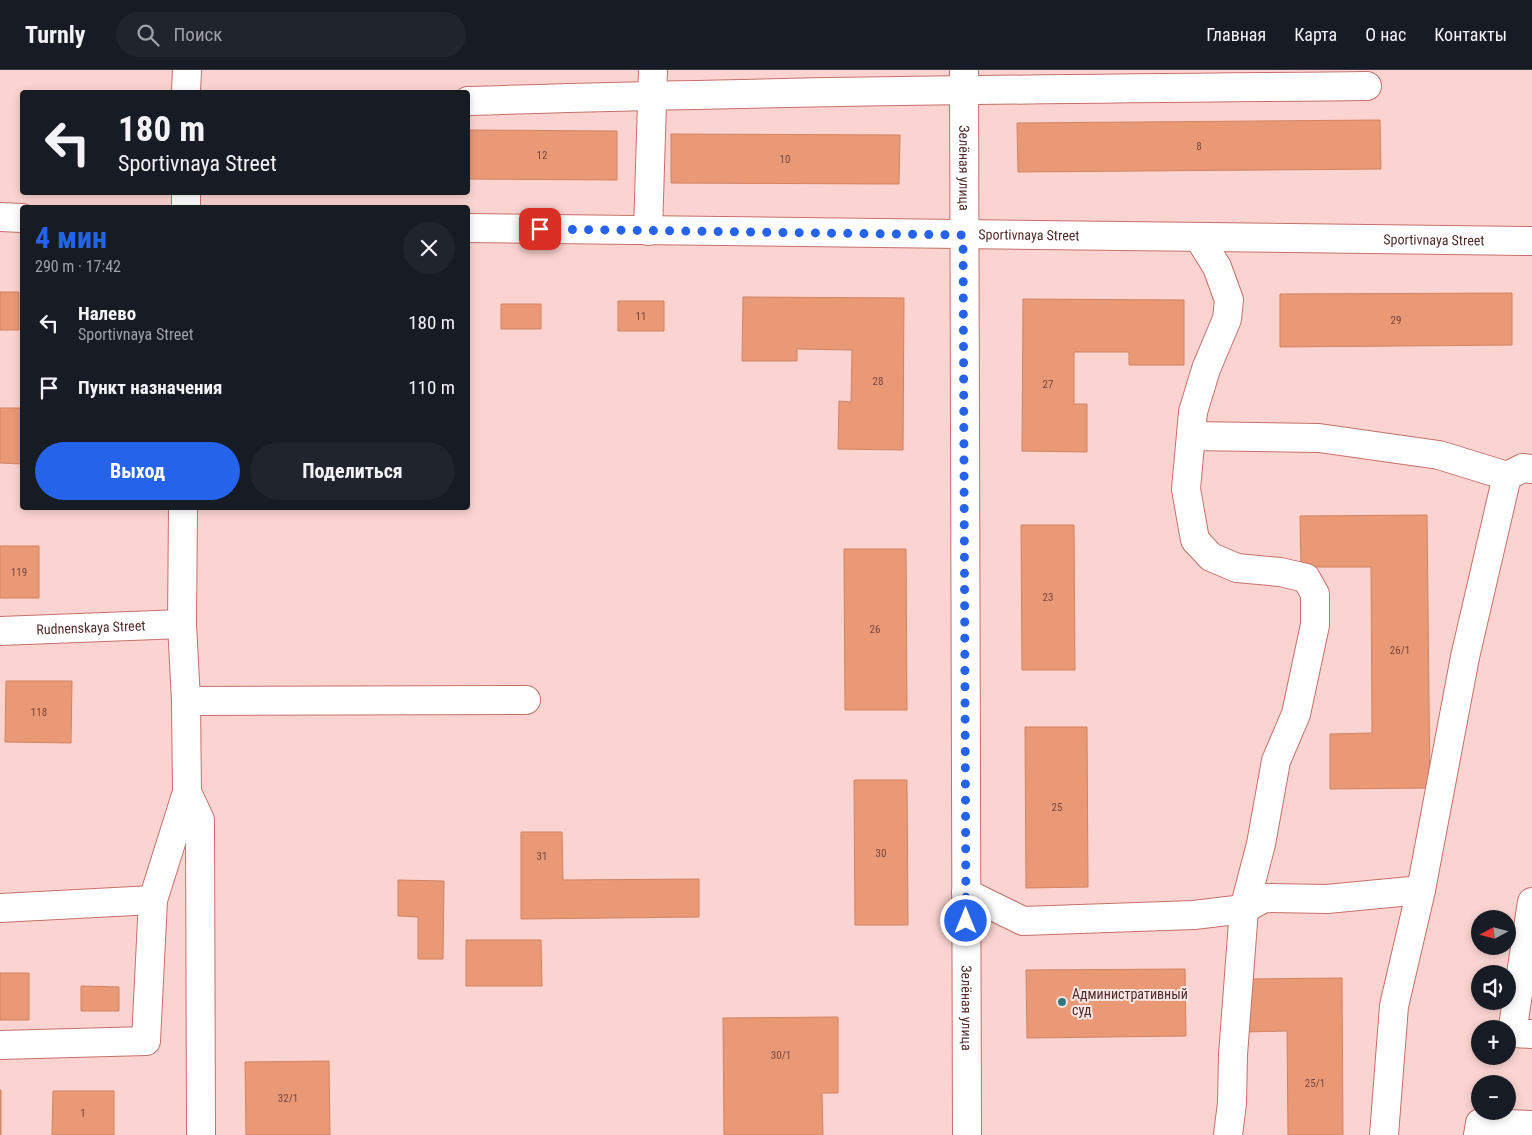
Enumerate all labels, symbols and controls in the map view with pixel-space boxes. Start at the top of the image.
search box [116,12,466,57]
text: Turnly [25,21,86,49]
icon: search [134,21,162,49]
text: Поиск [174,23,222,46]
text: Главная [1206,24,1266,45]
text: Карта [1294,24,1337,45]
text: О нас [1365,24,1406,45]
text: Контакты [1434,24,1507,45]
text: 180 m [118,109,205,150]
icon: left [35,110,100,175]
street label: Зелёная улица [956,125,972,211]
house number: 8 [1196,140,1202,153]
house number: 12 [537,149,547,162]
text: Sportivnaya Street [118,151,277,176]
house number: 10 [780,153,790,166]
pin [519,208,561,250]
icon: arrive [526,215,554,243]
text: 4 мин [35,220,107,255]
button: close [403,222,455,274]
street label: Sportivnaya Street [978,226,1080,243]
street label: Sportivnaya Street [1383,231,1485,248]
text: 290 m · 17:42 [35,257,121,276]
text: Налево [78,302,136,325]
icon: left [35,309,63,337]
house number: 11 [636,310,646,323]
text: 180 m [408,311,455,334]
house number: 29 [1391,314,1401,327]
text: Sportivnaya Street [78,325,193,344]
icon: arrive [35,374,63,402]
house number: 28 [873,375,883,388]
text: Пункт назначения [78,376,222,399]
text: 110 m [408,376,455,399]
house number: 27 [1043,378,1053,391]
button: Выход [35,442,240,500]
button: Поделиться [250,442,455,500]
house number: 119 [11,566,27,579]
house number: 23 [1043,591,1053,604]
street label: Rudnenskaya Street [36,617,146,638]
house number: 26 [870,623,880,636]
house number: 26/1 [1390,644,1410,657]
house number: 118 [31,706,47,719]
house number: 25 [1052,801,1062,814]
house number: 30 [876,847,886,860]
house number: 31 [537,850,547,863]
position arrow [939,894,991,946]
north arrow [1471,910,1516,955]
map controls [1471,910,1516,1120]
street label: Зелёная улица [959,965,975,1051]
button: sound [1471,965,1516,1010]
place label: Административный суд [1072,986,1188,1018]
marker: Административный суд [1056,996,1068,1008]
button: + [1471,1020,1516,1065]
house number: 30/1 [771,1049,791,1062]
button: − [1471,1075,1516,1120]
house number: 25/1 [1305,1077,1325,1090]
house number: 32/1 [278,1092,298,1105]
house number: 1 [80,1107,86,1120]

